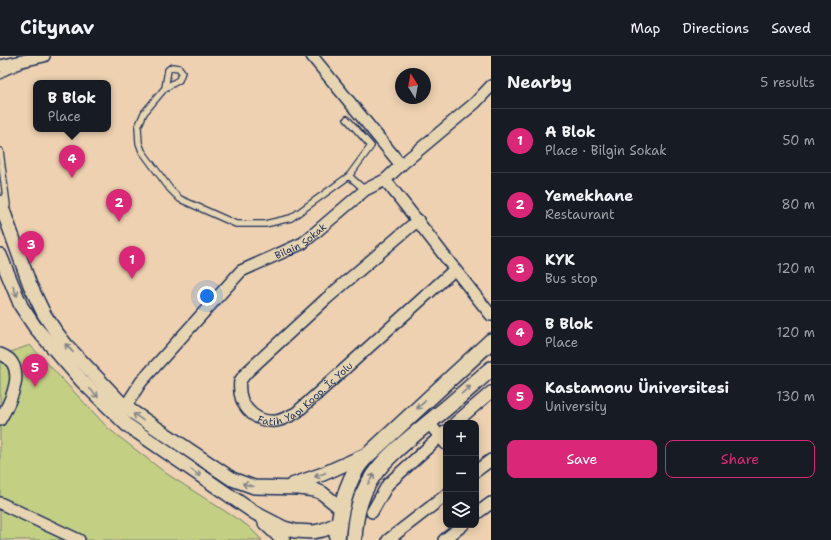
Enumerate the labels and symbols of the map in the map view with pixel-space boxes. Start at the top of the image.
north arrow [395,68,431,104]
pin: 4 [59,145,85,178]
pin: 2 [106,189,132,222]
street label: Bilgin Sokak [273,220,329,262]
pin: 3 [18,231,44,264]
pin: 1 [119,246,145,279]
one-way arrow [11,284,19,296]
your location [197,286,217,306]
one-way arrow [65,343,74,353]
pin: 5 [22,354,48,387]
street label: Fatih Yapı Koop. İç Yolu [256,359,355,428]
one-way arrow [461,386,471,395]
one-way arrow [89,388,99,398]
one-way arrow [416,400,426,410]
one-way arrow [133,413,144,421]
one-way arrow [190,469,201,477]
one-way arrow [315,472,327,480]
one-way arrow [368,473,376,485]
one-way arrow [242,481,255,488]

